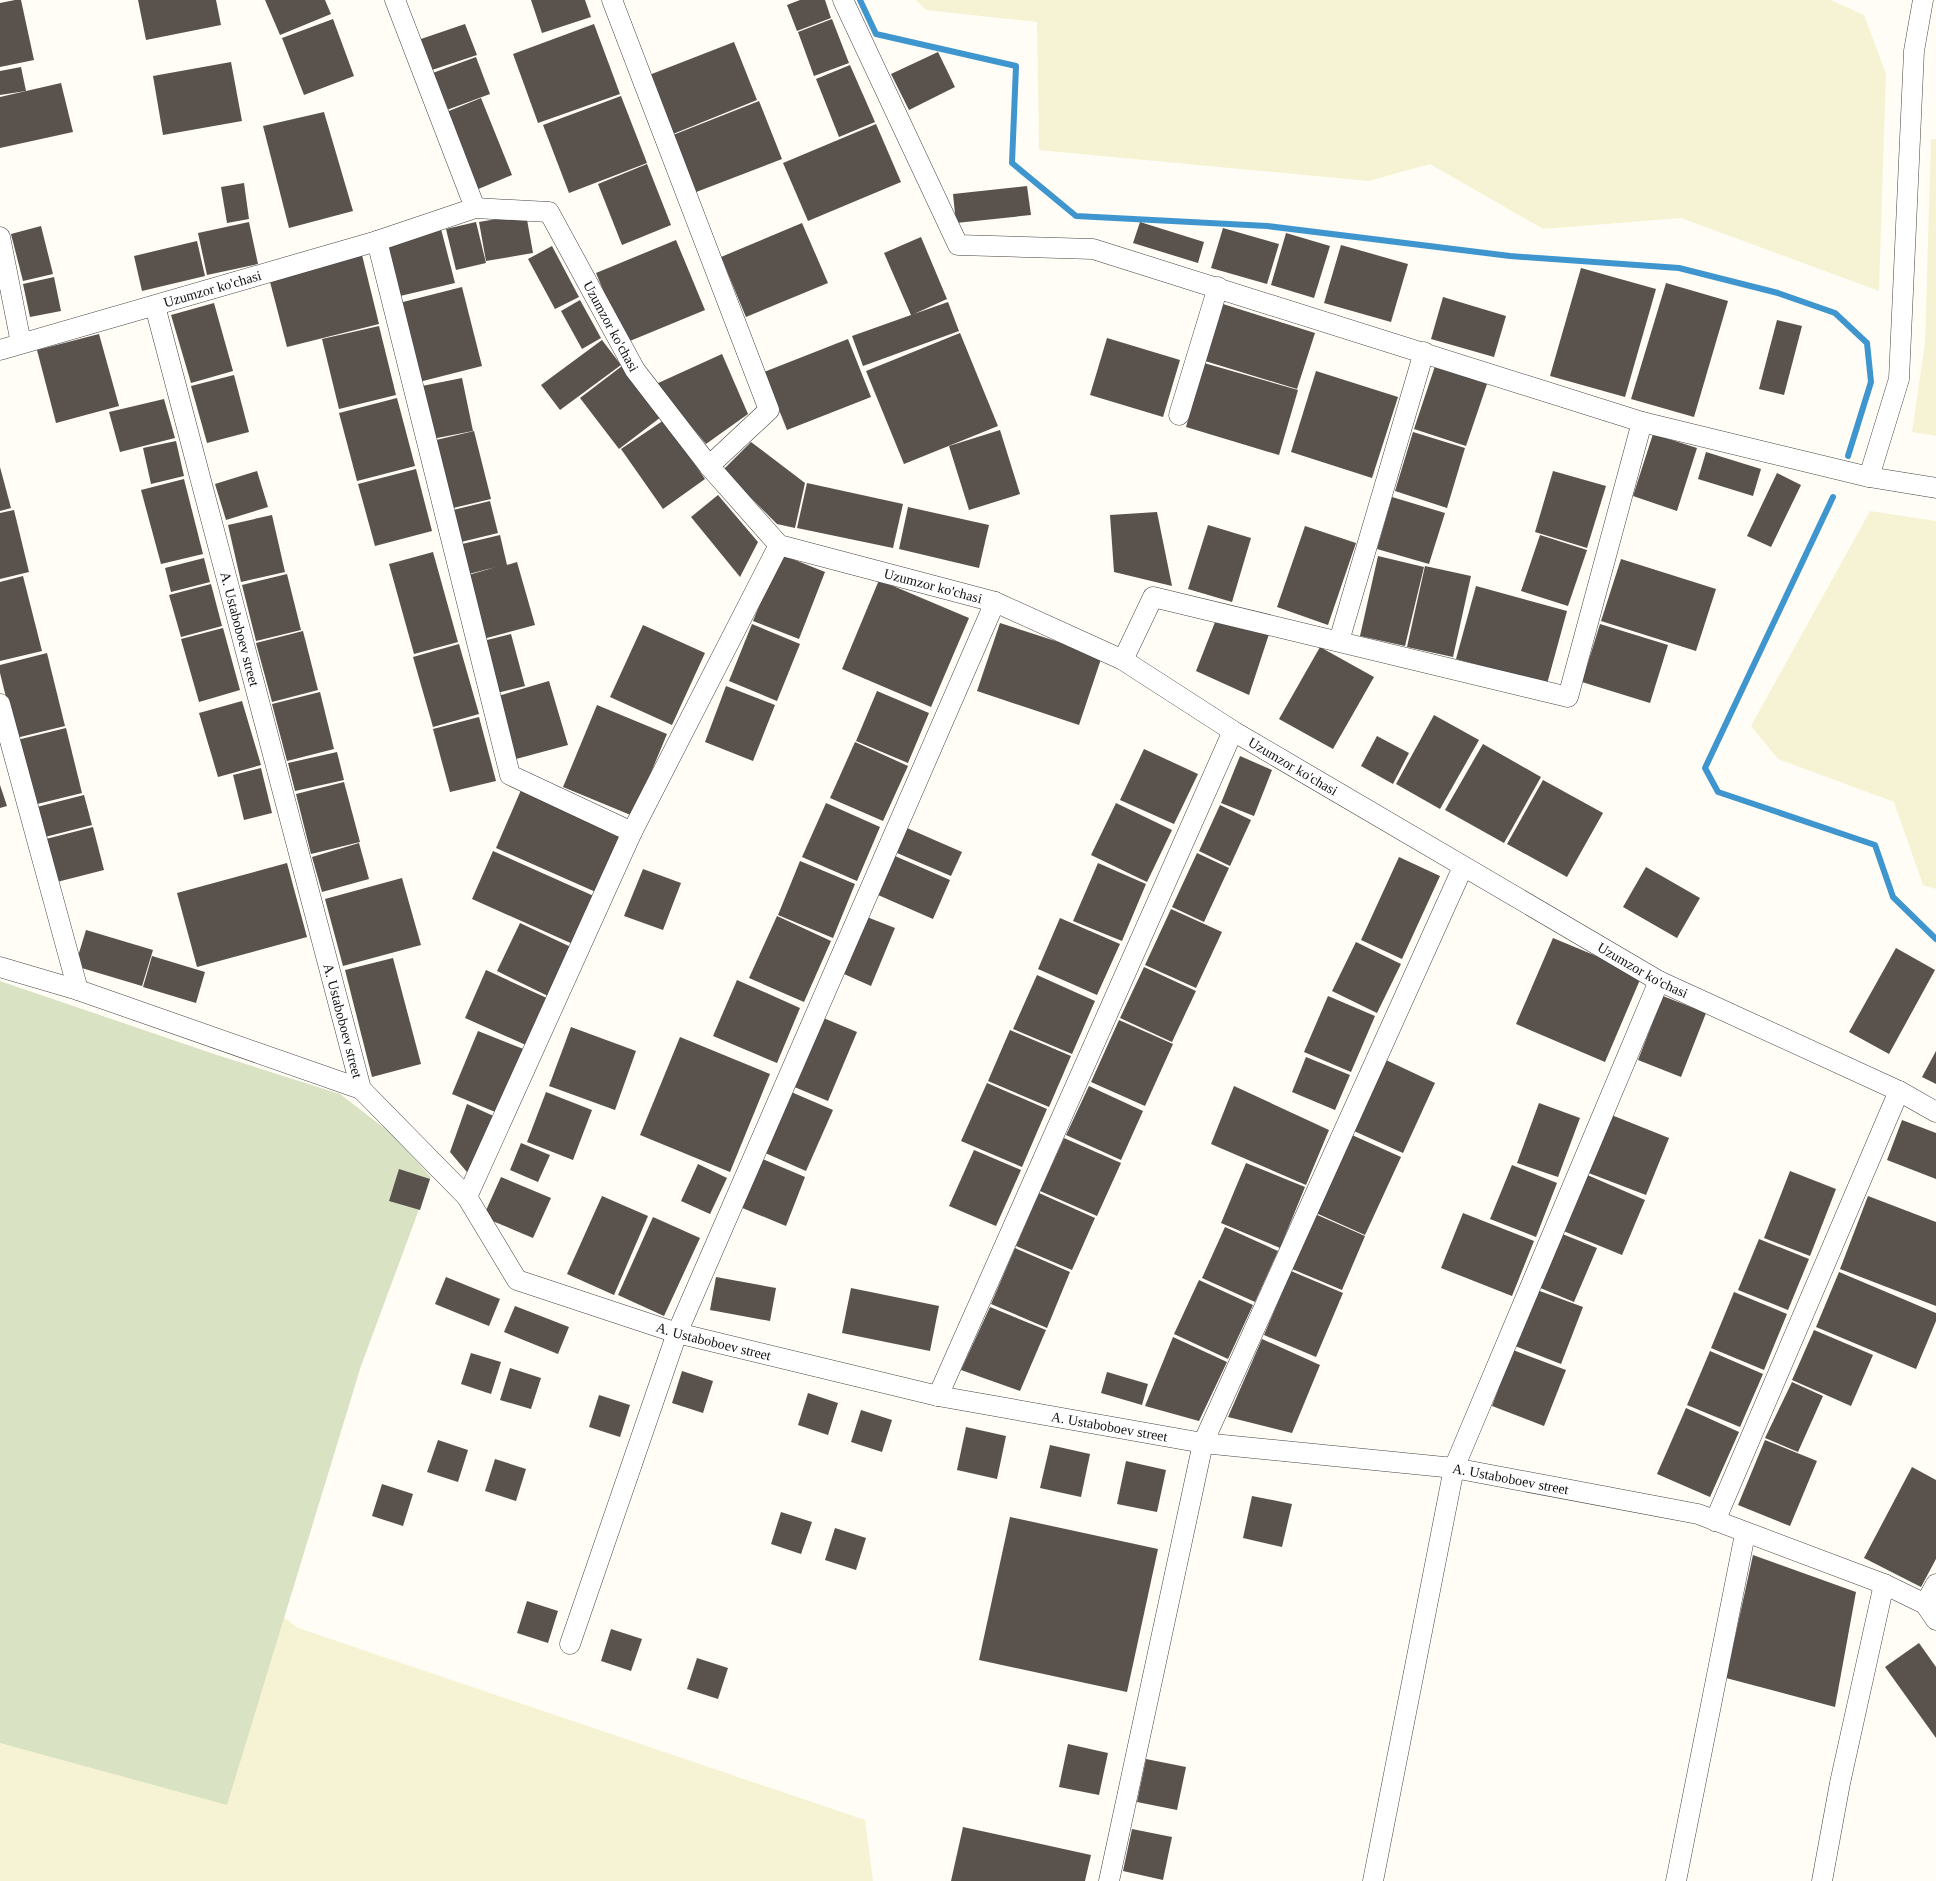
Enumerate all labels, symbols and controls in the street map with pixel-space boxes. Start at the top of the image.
street label: Uzumzor ko'chasi [162,267,263,310]
street label: Uzumzor ko'chasi [580,278,642,374]
street label: Uzumzor ko'chasi [882,566,984,606]
street label: A. Ustaboboev street [218,570,262,688]
street label: Uzumzor ko'chasi [1246,734,1340,798]
street label: Uzumzor ko'chasi [1595,939,1690,1001]
street label: A. Ustaboboev street [321,962,365,1080]
street label: A. Ustaboboev street [654,1319,773,1363]
street label: A. Ustaboboev street [1050,1409,1169,1444]
street label: A. Ustaboboev street [1451,1460,1570,1497]

